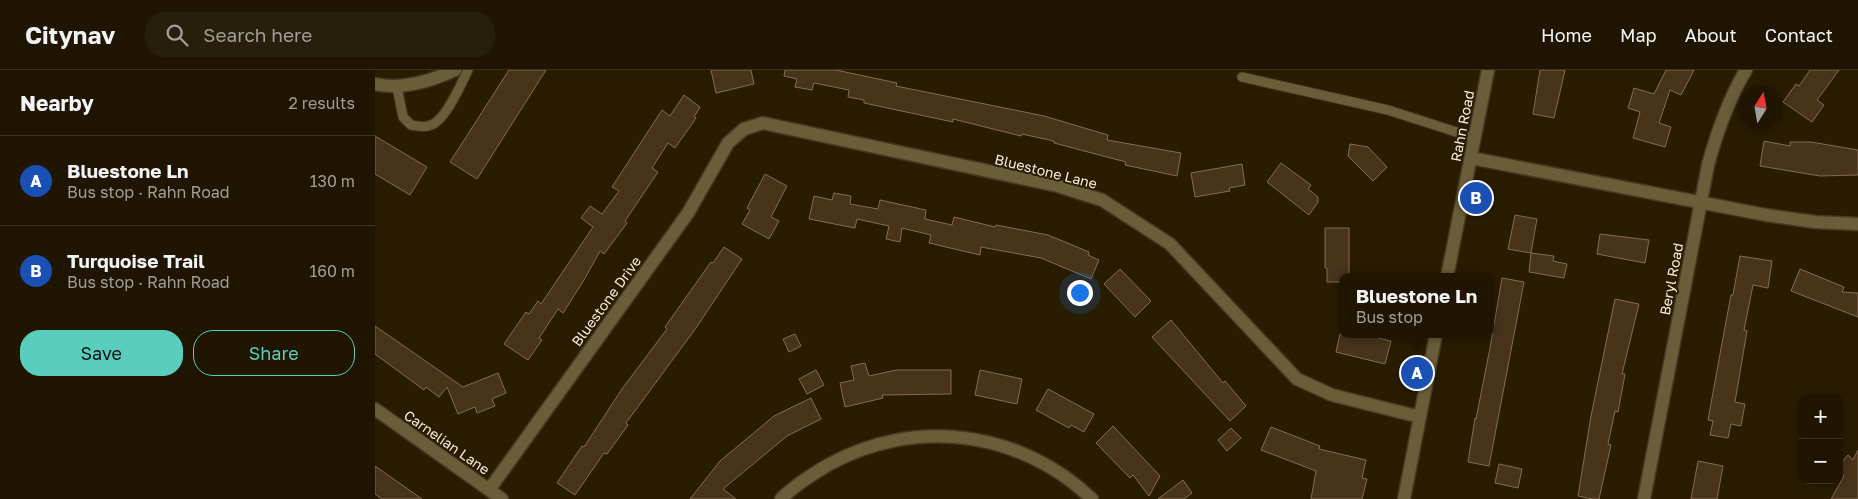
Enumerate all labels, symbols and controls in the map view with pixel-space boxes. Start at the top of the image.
search box [145,12,495,57]
text: Citynav [25,20,115,49]
icon: search [163,21,191,49]
text: Search here [203,23,312,46]
text: Home [1541,24,1592,46]
text: Map [1620,24,1657,46]
text: About [1685,24,1737,46]
text: Contact [1765,24,1833,46]
north arrow [1738,85,1783,130]
street label: Rahn Road [1447,89,1477,163]
text: Nearby [20,90,94,116]
text: 2 results [289,93,355,113]
street label: Bluestone Lane [993,150,1099,192]
text: Bluestone Ln [67,159,189,182]
text: A [30,171,42,191]
text: 130 m [310,171,355,191]
pin: B [1460,179,1492,217]
text: Bus stop · Rahn Road [67,182,230,202]
street label: Beryl Road [1656,241,1686,317]
text: Turquoise Trail [67,249,205,272]
street label: Bluestone Drive [568,253,644,349]
text: B [30,261,42,281]
text: 160 m [309,261,355,281]
text: Bus stop · Rahn Road [67,272,230,292]
popup [1339,273,1494,338]
your location [1067,280,1093,306]
text: Bluestone Ln [1356,284,1477,307]
text: Bus stop [1356,307,1423,327]
button: Save [20,330,183,376]
button: Share [193,330,355,376]
pin: A [1401,354,1433,392]
map controls [1798,394,1843,484]
button: + [1798,394,1843,439]
street label: Carnelian Lane [401,406,493,478]
button: − [1798,439,1843,484]

